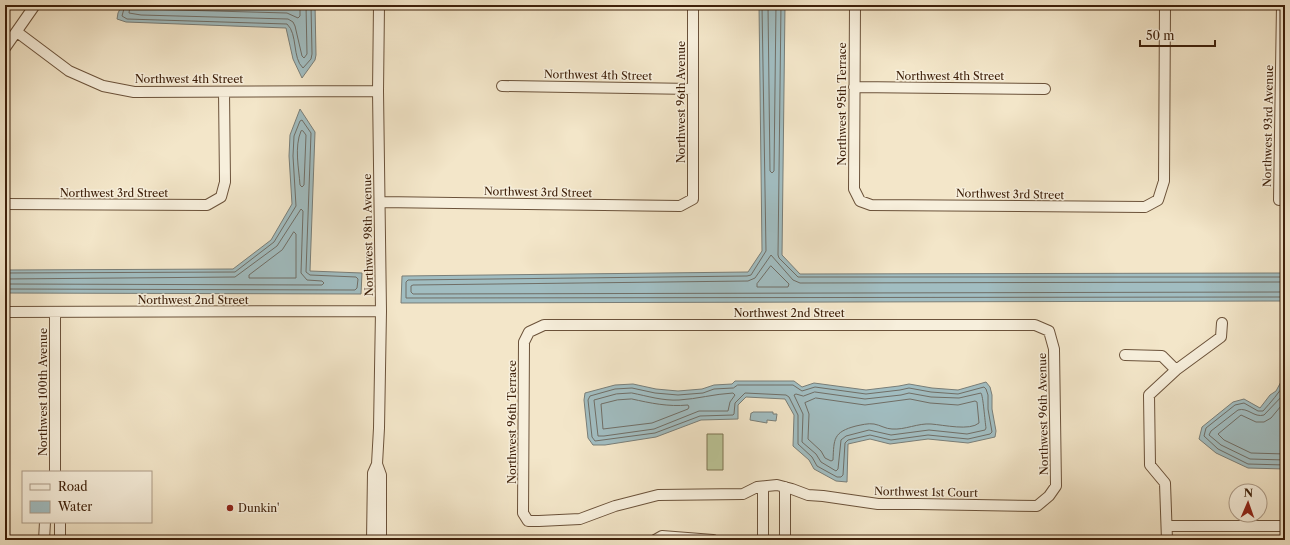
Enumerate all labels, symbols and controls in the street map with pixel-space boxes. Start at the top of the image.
scale bar [1140,22,1215,48]
text: 50 m [1146,28,1175,43]
street label: Northwest 96th Avenue [674,41,688,163]
street label: Northwest 95th Terrace [835,42,849,166]
street label: Northwest 93rd Avenue [1260,65,1276,187]
street label: Northwest 4th Street [544,67,652,83]
street label: Northwest 4th Street [896,69,1004,83]
street label: Northwest 4th Street [135,72,243,86]
street label: Northwest 98th Avenue [360,174,376,296]
street label: Northwest 3rd Street [484,184,592,200]
street label: Northwest 3rd Street [60,186,168,200]
street label: Northwest 3rd Street [956,186,1064,202]
street label: Northwest 2nd Street [137,293,249,307]
street label: Northwest 2nd Street [733,306,845,320]
street label: Northwest 100th Avenue [36,328,50,456]
street label: Northwest 96th Avenue [1035,353,1051,475]
street label: Northwest 96th Terrace [505,360,519,484]
legend [22,471,152,523]
text: Road [58,479,88,494]
north arrow [1228,483,1268,523]
street label: Northwest 1st Court [874,484,978,500]
text: N [1243,486,1254,500]
text: Water [57,499,92,514]
place label: Dunkin' [238,501,279,515]
marker: Dunkin' [225,503,235,513]

